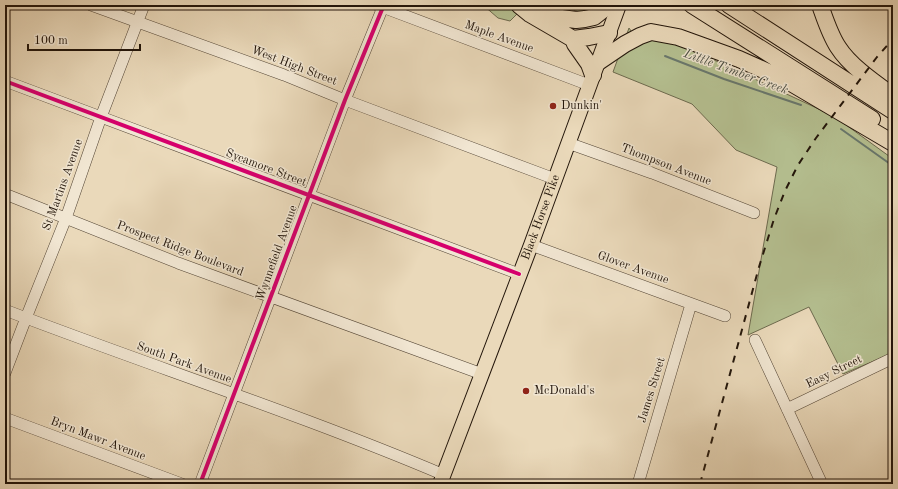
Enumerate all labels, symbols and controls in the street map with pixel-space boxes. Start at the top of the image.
street label: Maple Avenue [463,19,536,55]
scale bar [28,26,140,52]
text: 100 m [34,35,68,47]
street label: West High Street [249,44,339,88]
water label: Little Timber Creek [681,47,790,97]
place label: Dunkin' [561,100,602,112]
marker: Dunkin' [548,101,558,111]
street label: St Martins Avenue [41,137,85,232]
street label: Thompson Avenue [619,142,713,188]
street label: Sycamore Street [224,147,308,189]
street label: Black Horse Pike [520,173,562,262]
street label: Wynnefield Avenue [254,203,300,302]
street label: Prospect Ridge Boulevard [115,219,245,279]
street label: Glover Avenue [596,250,671,287]
street label: South Park Avenue [135,340,234,386]
street label: Easy Street [804,353,864,391]
street label: James Street [636,356,668,424]
place label: McDonald's [534,385,595,397]
marker: McDonald's [521,386,531,396]
street label: Bryn Mawr Avenue [49,415,148,463]

